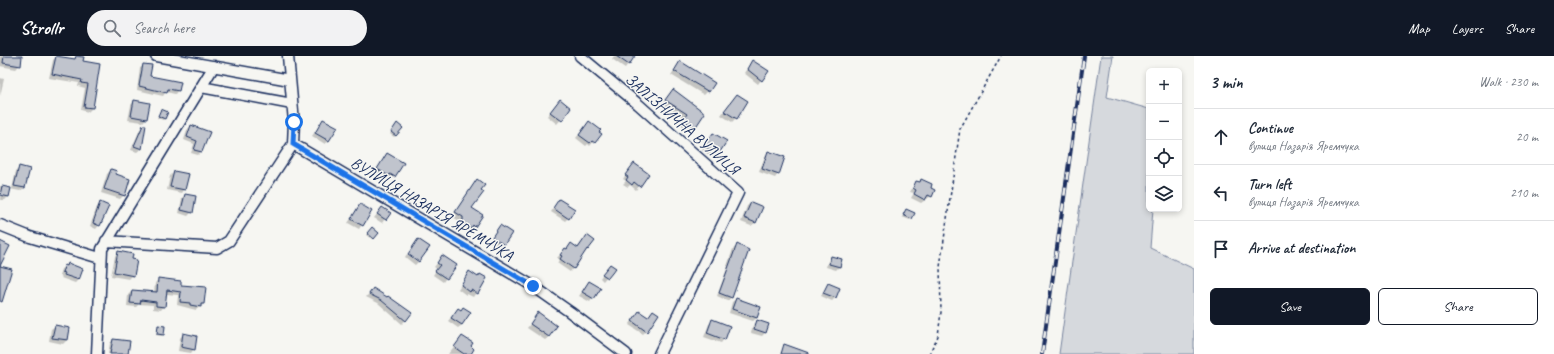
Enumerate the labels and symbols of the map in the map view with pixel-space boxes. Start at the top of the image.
street label: ЗАЛІЗНИЧНА ВУЛИЦЯ [621,69,745,181]
route start [285,113,303,131]
street label: ВУЛИЦЯ НАЗАРІЯ ЯРЕМЧУКА [347,153,518,266]
route end [524,277,542,295]

